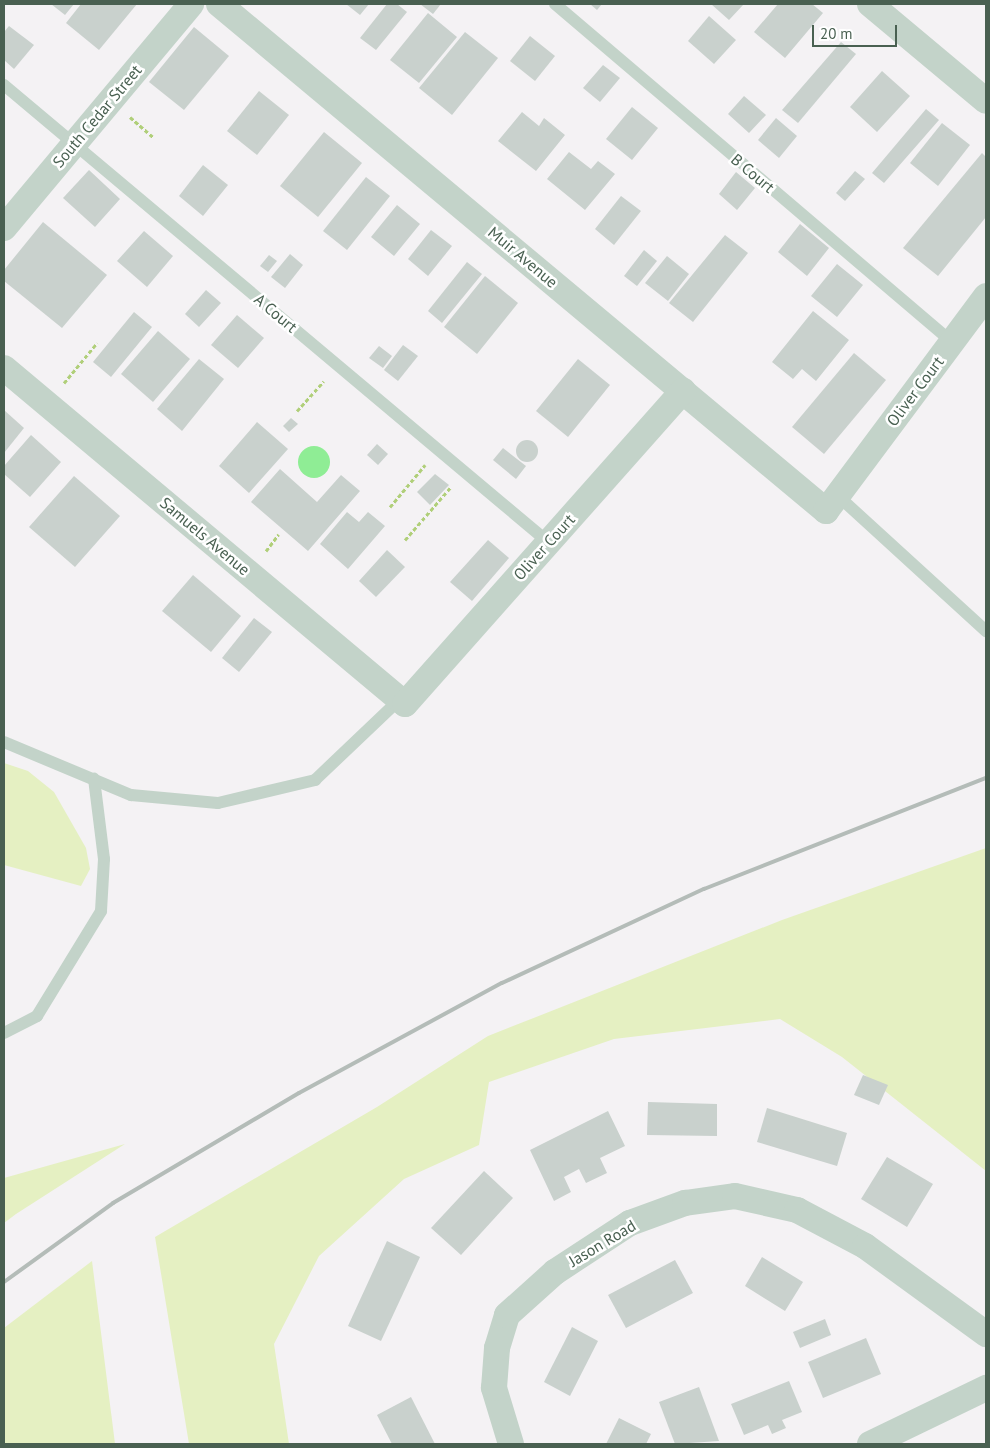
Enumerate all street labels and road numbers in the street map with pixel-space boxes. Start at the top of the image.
street label: South Cedar Street [49,61,145,171]
street label: B Court [727,149,779,197]
street label: Muir Avenue [484,222,562,292]
street label: A Court [250,289,302,337]
street label: Oliver Court [883,352,947,430]
street label: Samuels Avenue [156,493,254,579]
street label: Oliver Court [509,510,579,584]
street label: Jason Road [565,1216,639,1270]

